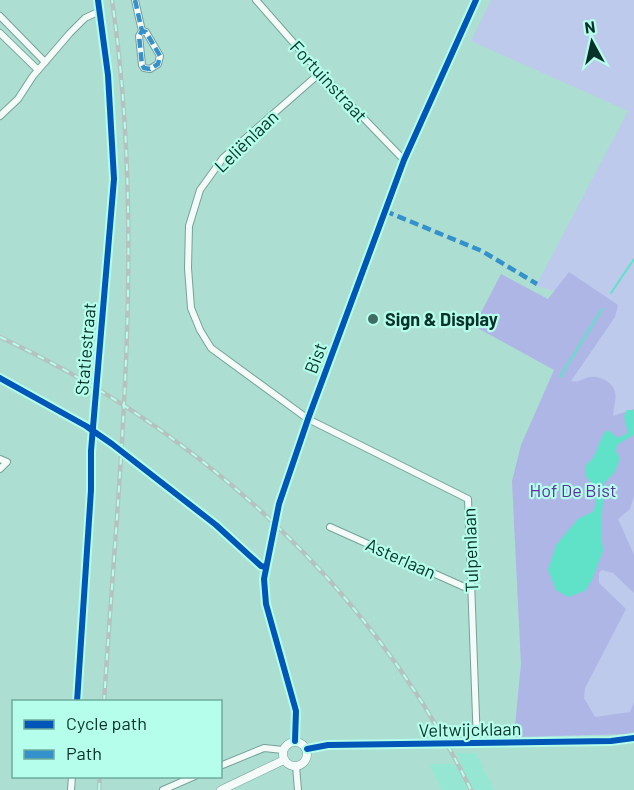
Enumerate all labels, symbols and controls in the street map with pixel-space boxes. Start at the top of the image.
north arrow [562,12,622,72]
text: N [583,17,596,37]
street label: Fortuinstraat [286,36,372,126]
street label: Leliënlaan [210,105,282,177]
street label: Statiestraat [70,302,100,396]
place label: Sign & Display [385,308,498,330]
marker: Sign & Display [366,312,380,326]
street label: Bist [299,340,331,376]
park label: Hof De Bist [530,479,616,501]
street label: Tulpenlaan [458,507,482,593]
street label: Asterlaan [363,533,439,583]
legend [12,700,222,778]
text: Cycle path [66,712,147,734]
street label: Veltwijcklaan [419,717,521,741]
text: Path [66,742,102,764]

